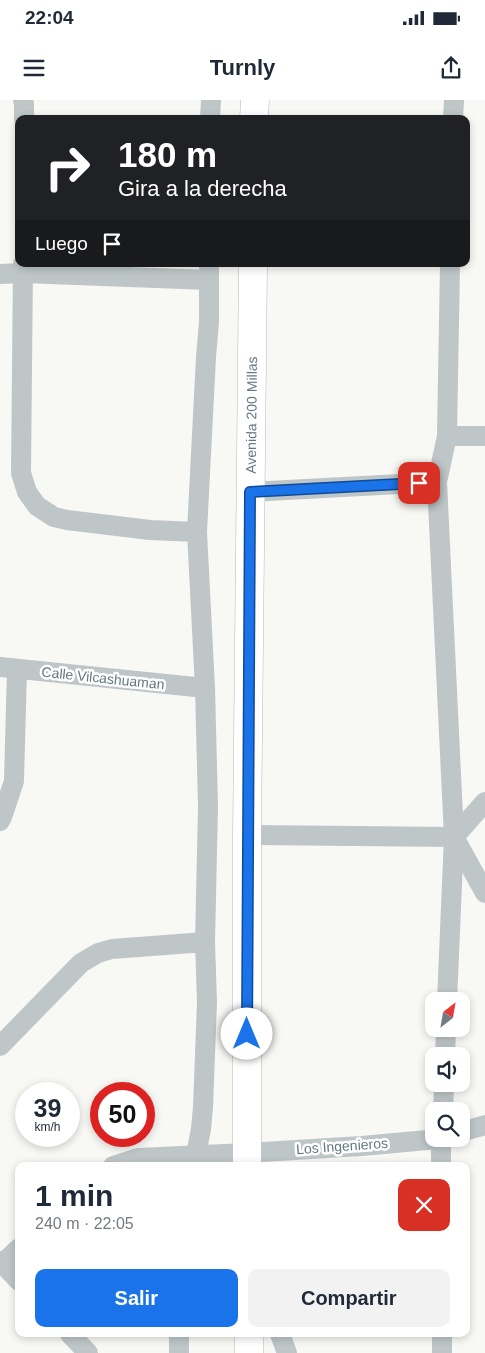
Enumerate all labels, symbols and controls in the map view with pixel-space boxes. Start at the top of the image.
text: 22:04 [25,7,74,28]
icon: menu [20,54,48,82]
icon: share [437,54,465,82]
text: Turnly [210,55,275,80]
icon: right [35,135,100,200]
text: 180 m [118,135,217,174]
text: Gira a la derecha [118,176,287,201]
icon: arrive [98,230,126,258]
text: Luego [35,233,88,254]
street label: Avenida 200 Millas [243,356,260,474]
pin [398,462,440,504]
icon: arrive [405,469,433,497]
street label: Calle Vilcashuaman [41,664,165,692]
north arrow [425,992,470,1038]
map controls [425,992,470,1147]
position arrow [220,1007,272,1059]
button: sound [425,1047,470,1092]
speed limit sign: 50 [90,1082,155,1147]
text: 39 [34,1094,61,1122]
button: search [425,1102,470,1147]
text: km/h [34,1120,61,1134]
street label: Los Ingenieros [296,1135,388,1157]
text: 1 min [35,1179,113,1212]
button: close [398,1179,450,1231]
text: 240 m · 22:05 [35,1215,134,1232]
button: Salir [35,1269,238,1327]
button: Compartir [248,1269,450,1327]

